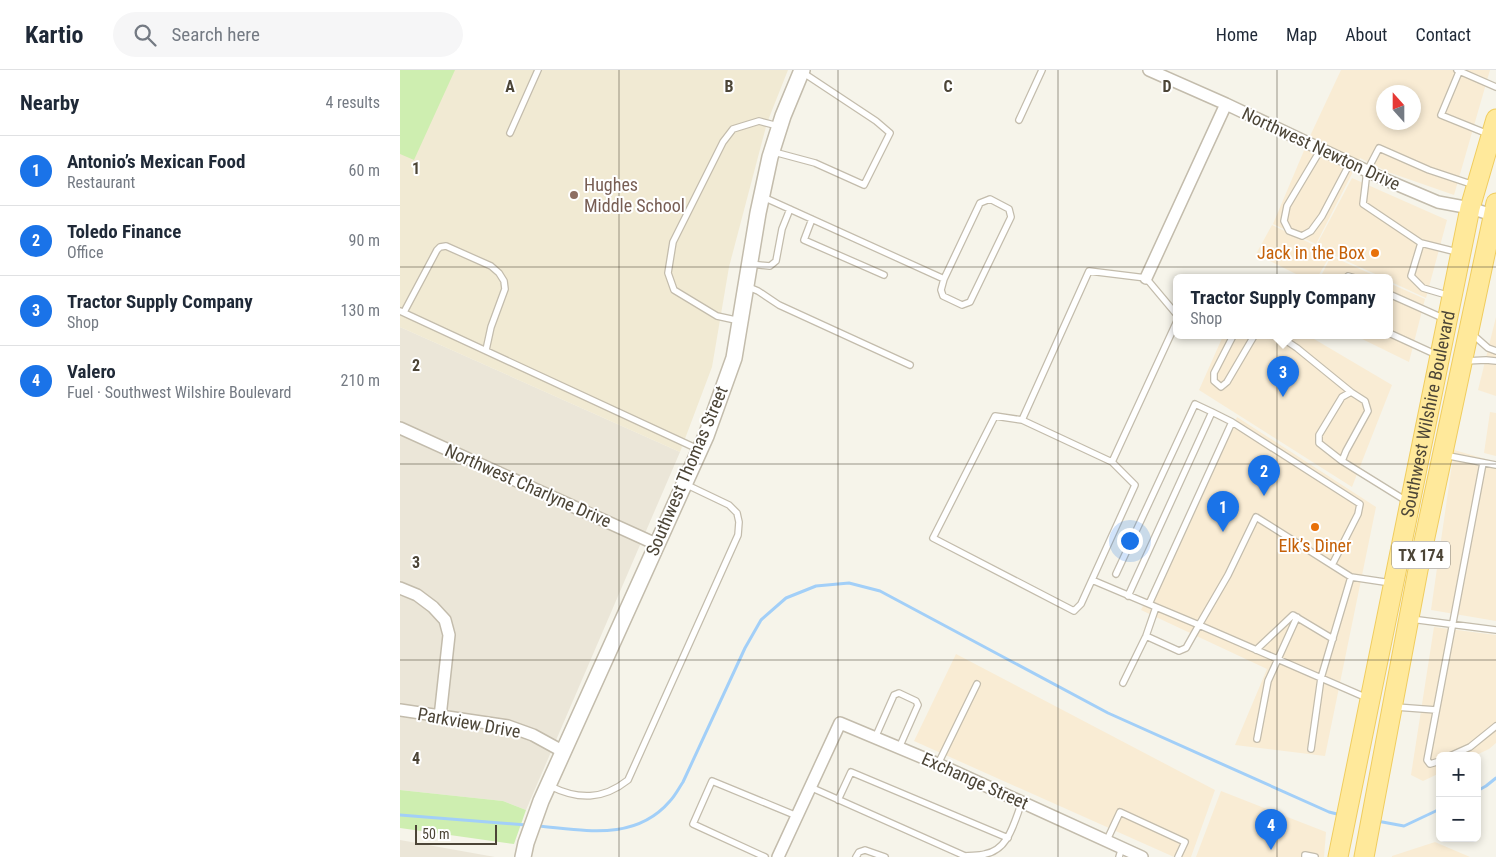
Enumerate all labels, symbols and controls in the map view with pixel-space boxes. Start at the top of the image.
search box [113,12,463,57]
text: Kartio [25,21,83,49]
icon: search [131,21,159,49]
text: Search here [171,23,260,46]
text: Home [1216,24,1258,45]
text: Map [1286,24,1317,45]
text: About [1345,24,1387,45]
text: Contact [1415,24,1471,45]
text: A [505,77,515,96]
text: B [725,77,734,96]
text: C [943,77,953,96]
text: D [1162,77,1172,96]
north arrow [1376,85,1421,130]
text: Nearby [20,91,79,115]
text: 4 results [325,93,380,112]
street label: Northwest Newton Drive [1239,103,1404,194]
text: Antonio’s Mexican Food [67,150,245,173]
text: 1 [412,159,420,178]
text: 1 [32,161,40,180]
text: 60 m [348,161,380,180]
text: Restaurant [67,173,135,192]
place label: Hughes Middle School [584,174,685,216]
marker: Hughes Middle School [568,189,580,201]
text: Toledo Finance [67,220,181,243]
text: 2 [32,231,40,250]
text: 90 m [348,231,380,250]
place label: Jack in the Box [1257,242,1365,263]
text: Office [67,243,103,262]
marker: Jack in the Box [1369,247,1381,259]
popup [1173,274,1393,339]
text: Tractor Supply Company [1190,286,1376,309]
text: Tractor Supply Company [67,290,253,313]
text: 3 [32,301,40,320]
text: 130 m [341,301,380,320]
text: Shop [1190,309,1222,328]
street label: Southwest Wilshire Boulevard [1396,309,1459,519]
text: Shop [67,313,99,332]
text: 2 [412,356,420,375]
pin: 3 [1267,356,1299,397]
text: Valero [67,360,116,383]
text: 4 [32,371,40,390]
text: 210 m [341,371,380,390]
text: Fuel · Southwest Wilshire Boulevard [67,383,292,402]
street label: Southwest Thomas Street [641,383,732,559]
street label: Northwest Charlyne Drive [442,439,615,532]
pin: 2 [1248,455,1280,496]
pin: 1 [1207,491,1239,532]
marker: Elk’s Diner [1309,521,1321,533]
your location [1117,528,1143,554]
place label: Elk’s Diner [1278,535,1352,556]
road number: TX 174 [1392,542,1450,568]
text: 3 [412,553,420,572]
street label: Parkview Drive [416,703,522,742]
street label: Exchange Street [919,748,1032,813]
text: 4 [412,749,420,768]
map controls [1436,752,1481,842]
button: + [1436,752,1481,797]
button: − [1436,797,1481,842]
pin: 4 [1255,809,1287,850]
scale bar [415,822,498,845]
text: 50 m [422,826,450,842]

